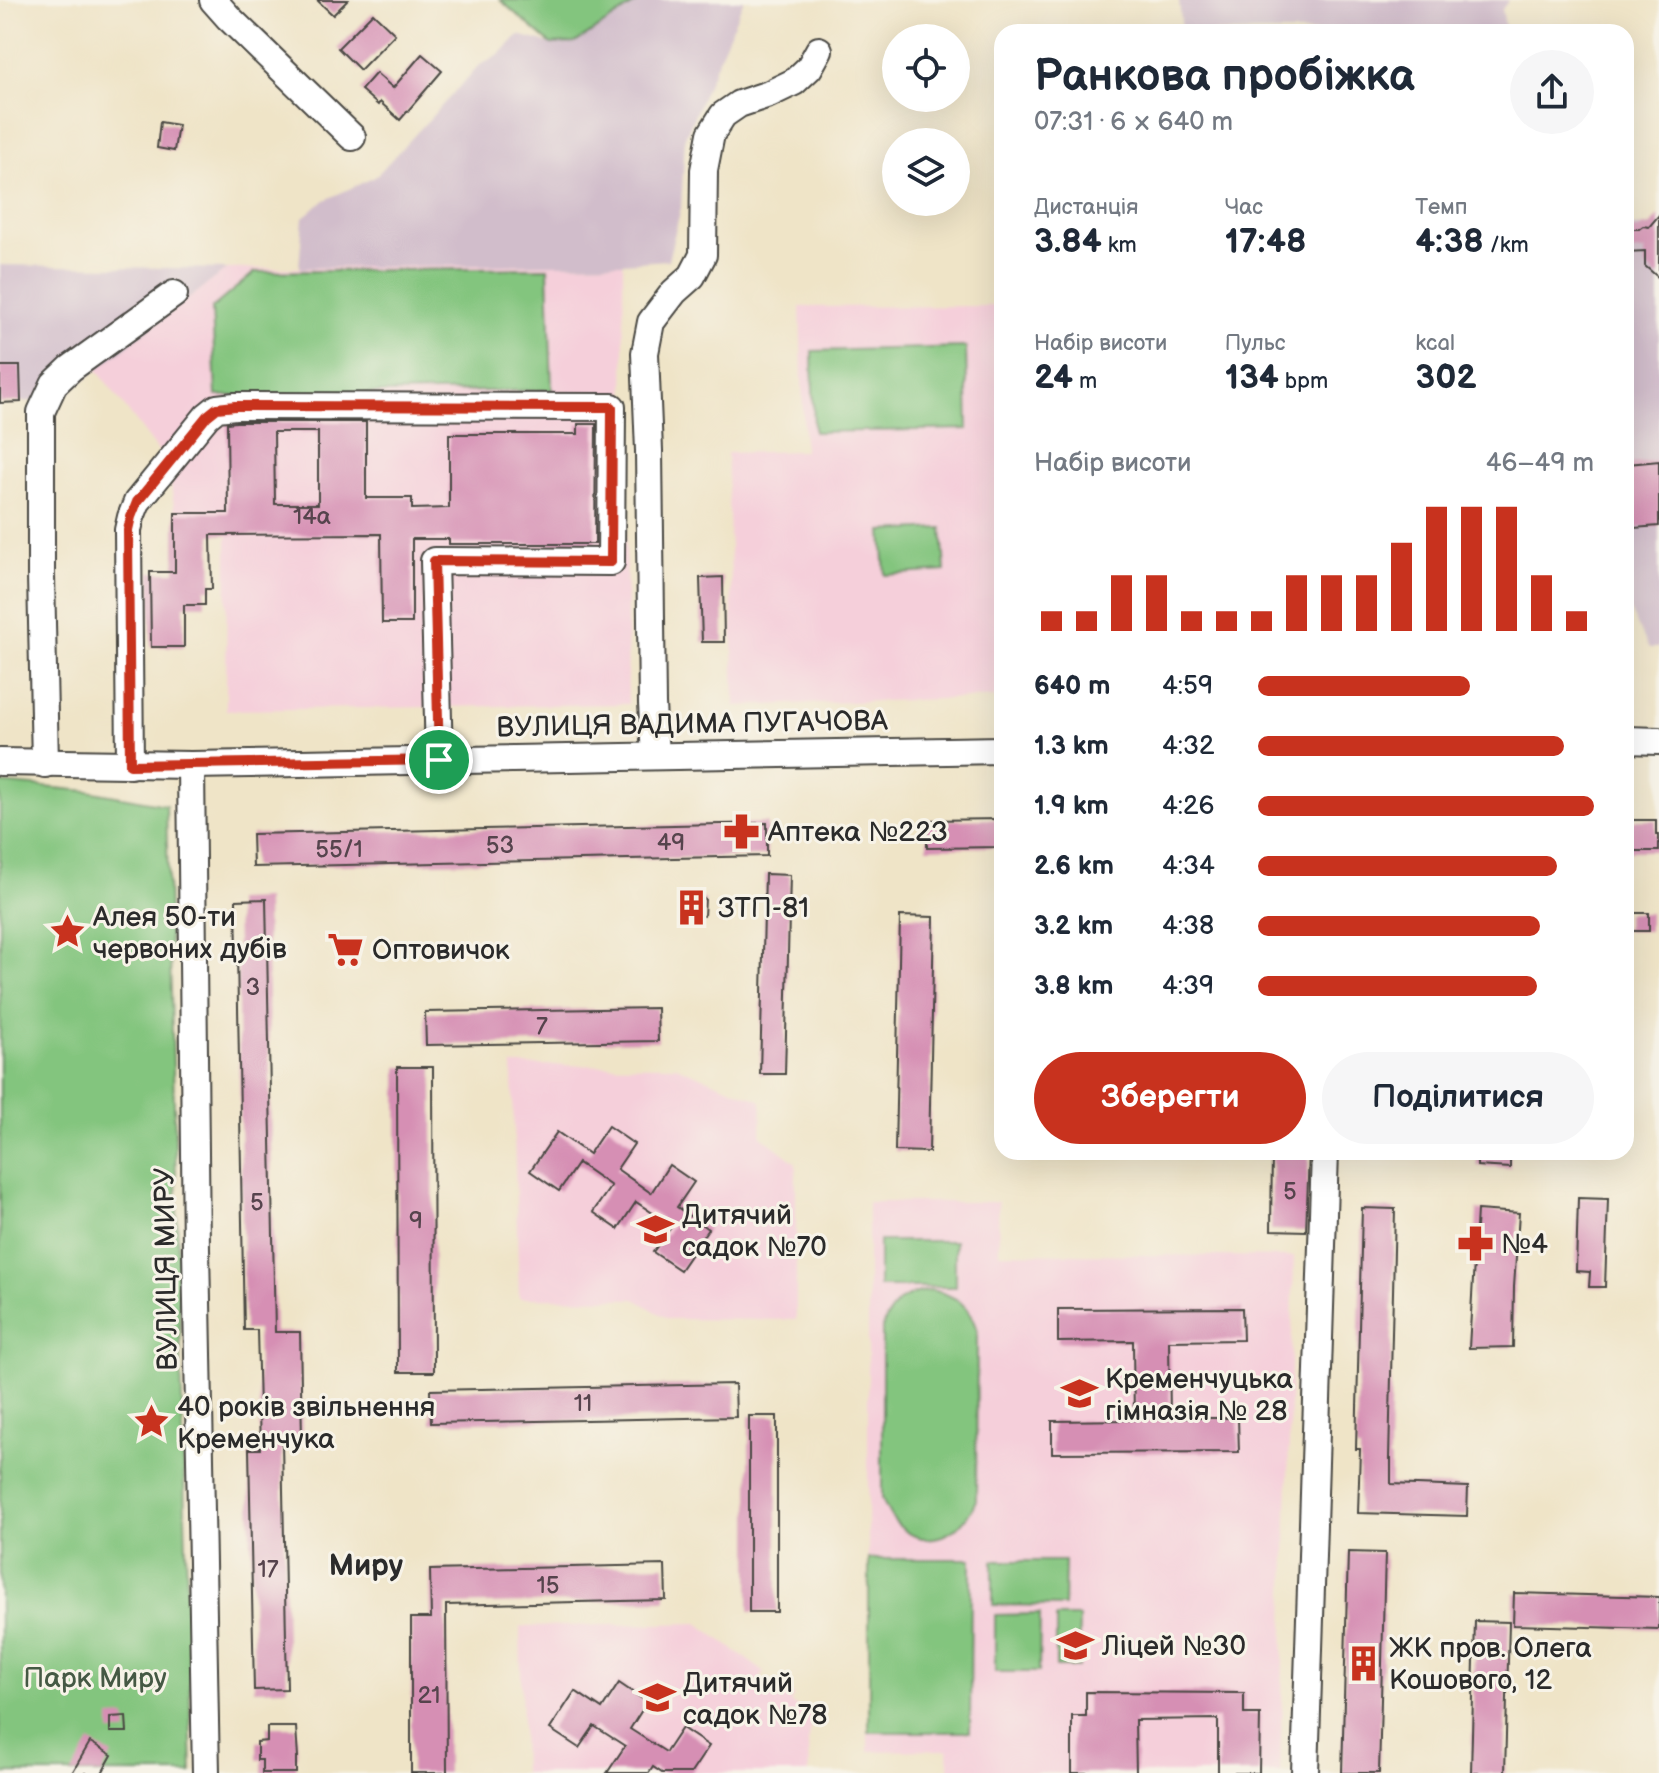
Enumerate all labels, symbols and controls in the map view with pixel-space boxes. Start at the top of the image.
map controls [882,24,970,216]
button: locate [882,24,970,112]
text: Ранкова пробіжка [1034,50,1415,103]
button: share [1510,50,1594,134]
text: 07:31 · 6 × 640 m [1034,107,1233,138]
button: layers [882,128,970,216]
text: Дистанція [1034,194,1138,221]
text: Час [1225,194,1263,221]
text: Темп [1415,194,1468,221]
text: 3.84 [1034,221,1102,262]
text: 17:48 [1225,221,1306,262]
text: 4:38 [1415,221,1484,262]
text: km [1102,232,1137,259]
text: /km [1484,232,1529,259]
text: Набір висоти [1034,330,1167,357]
text: Пульс [1225,330,1285,357]
text: kcal [1415,330,1455,357]
text: 24 [1034,357,1073,398]
text: 134 [1225,357,1279,398]
text: 302 [1415,357,1477,398]
text: m [1073,368,1097,395]
text: bpm [1279,368,1328,395]
text: Набір висоти [1034,448,1192,479]
text: 46–49 m [1486,448,1594,479]
house number: 14а [293,502,331,531]
text: 640 m [1034,671,1110,702]
text: 4:59 [1162,671,1213,702]
street label: ВУЛИЦЯ ВАДИМА ПУГАЧОВА [496,705,889,744]
pin [405,726,473,794]
text: 1.3 km [1034,731,1109,762]
text: 4:32 [1162,731,1214,762]
icon: arrive [417,738,461,782]
text: 1.9 km [1034,791,1109,822]
text: 4:26 [1162,791,1214,822]
pharmacy icon: Аптека №223 [723,812,761,850]
place label: Аптека №223 [767,816,948,849]
house number: 49 [657,828,685,857]
house number: 53 [486,831,514,860]
house number: 55/1 [315,835,363,864]
text: 2.6 km [1034,851,1114,882]
text: 4:34 [1162,851,1215,882]
building icon: ЗТП-81 [673,888,711,926]
place label: ЗТП-81 [718,892,809,925]
place label: Алея 50-ти червоних дубів [92,901,287,966]
text: 3.2 km [1034,911,1113,942]
text: 4:38 [1162,911,1214,942]
place icon: Алея 50-ти червоних дубів [48,913,86,951]
supermarket icon: Оптовичок [327,930,365,968]
place label: Оптовичок [372,934,510,967]
text: 3.8 km [1034,971,1113,1002]
text: 4:39 [1162,971,1214,1002]
house number: 3 [246,973,260,1002]
house number: 7 [536,1012,548,1041]
button: Зберегти [1034,1052,1306,1144]
button: Поділитися [1322,1052,1594,1144]
street label: ВУЛИЦЯ МИРУ [148,1167,185,1371]
house number: 5 [1283,1177,1297,1206]
house number: 5 [250,1188,264,1217]
place label: Дитячий садок №70 [682,1199,827,1264]
house number: 9 [409,1206,423,1235]
school or university icon: Дитячий садок №70 [637,1211,675,1249]
pharmacy icon: №4 [1456,1224,1494,1262]
place label: №4 [1501,1228,1548,1261]
place label: Кременчуцька гімназія № 28 [1105,1363,1294,1428]
school or university icon: Кременчуцька гімназія № 28 [1060,1375,1098,1413]
house number: 11 [574,1389,592,1418]
place label: 40 рокiв звiльнення Кременчука [177,1391,435,1456]
place icon: 40 рокiв звiльнення Кременчука [132,1403,170,1441]
district label: Миру [329,1548,404,1584]
house number: 17 [257,1555,279,1584]
house number: 15 [536,1571,560,1600]
school or university icon: Ліцей №30 [1057,1626,1095,1664]
place label: Ліцей №30 [1101,1630,1246,1663]
place label: ЖК пров. Олега Кошового, 12 [1389,1632,1592,1697]
building icon: ЖК пров. Олега Кошового, 12 [1344,1644,1382,1682]
park label: Парк Миру [23,1662,167,1695]
place label: Дитячий садок №78 [683,1667,828,1732]
school or university icon: Дитячий садок №78 [638,1679,676,1717]
house number: 21 [417,1681,441,1710]

